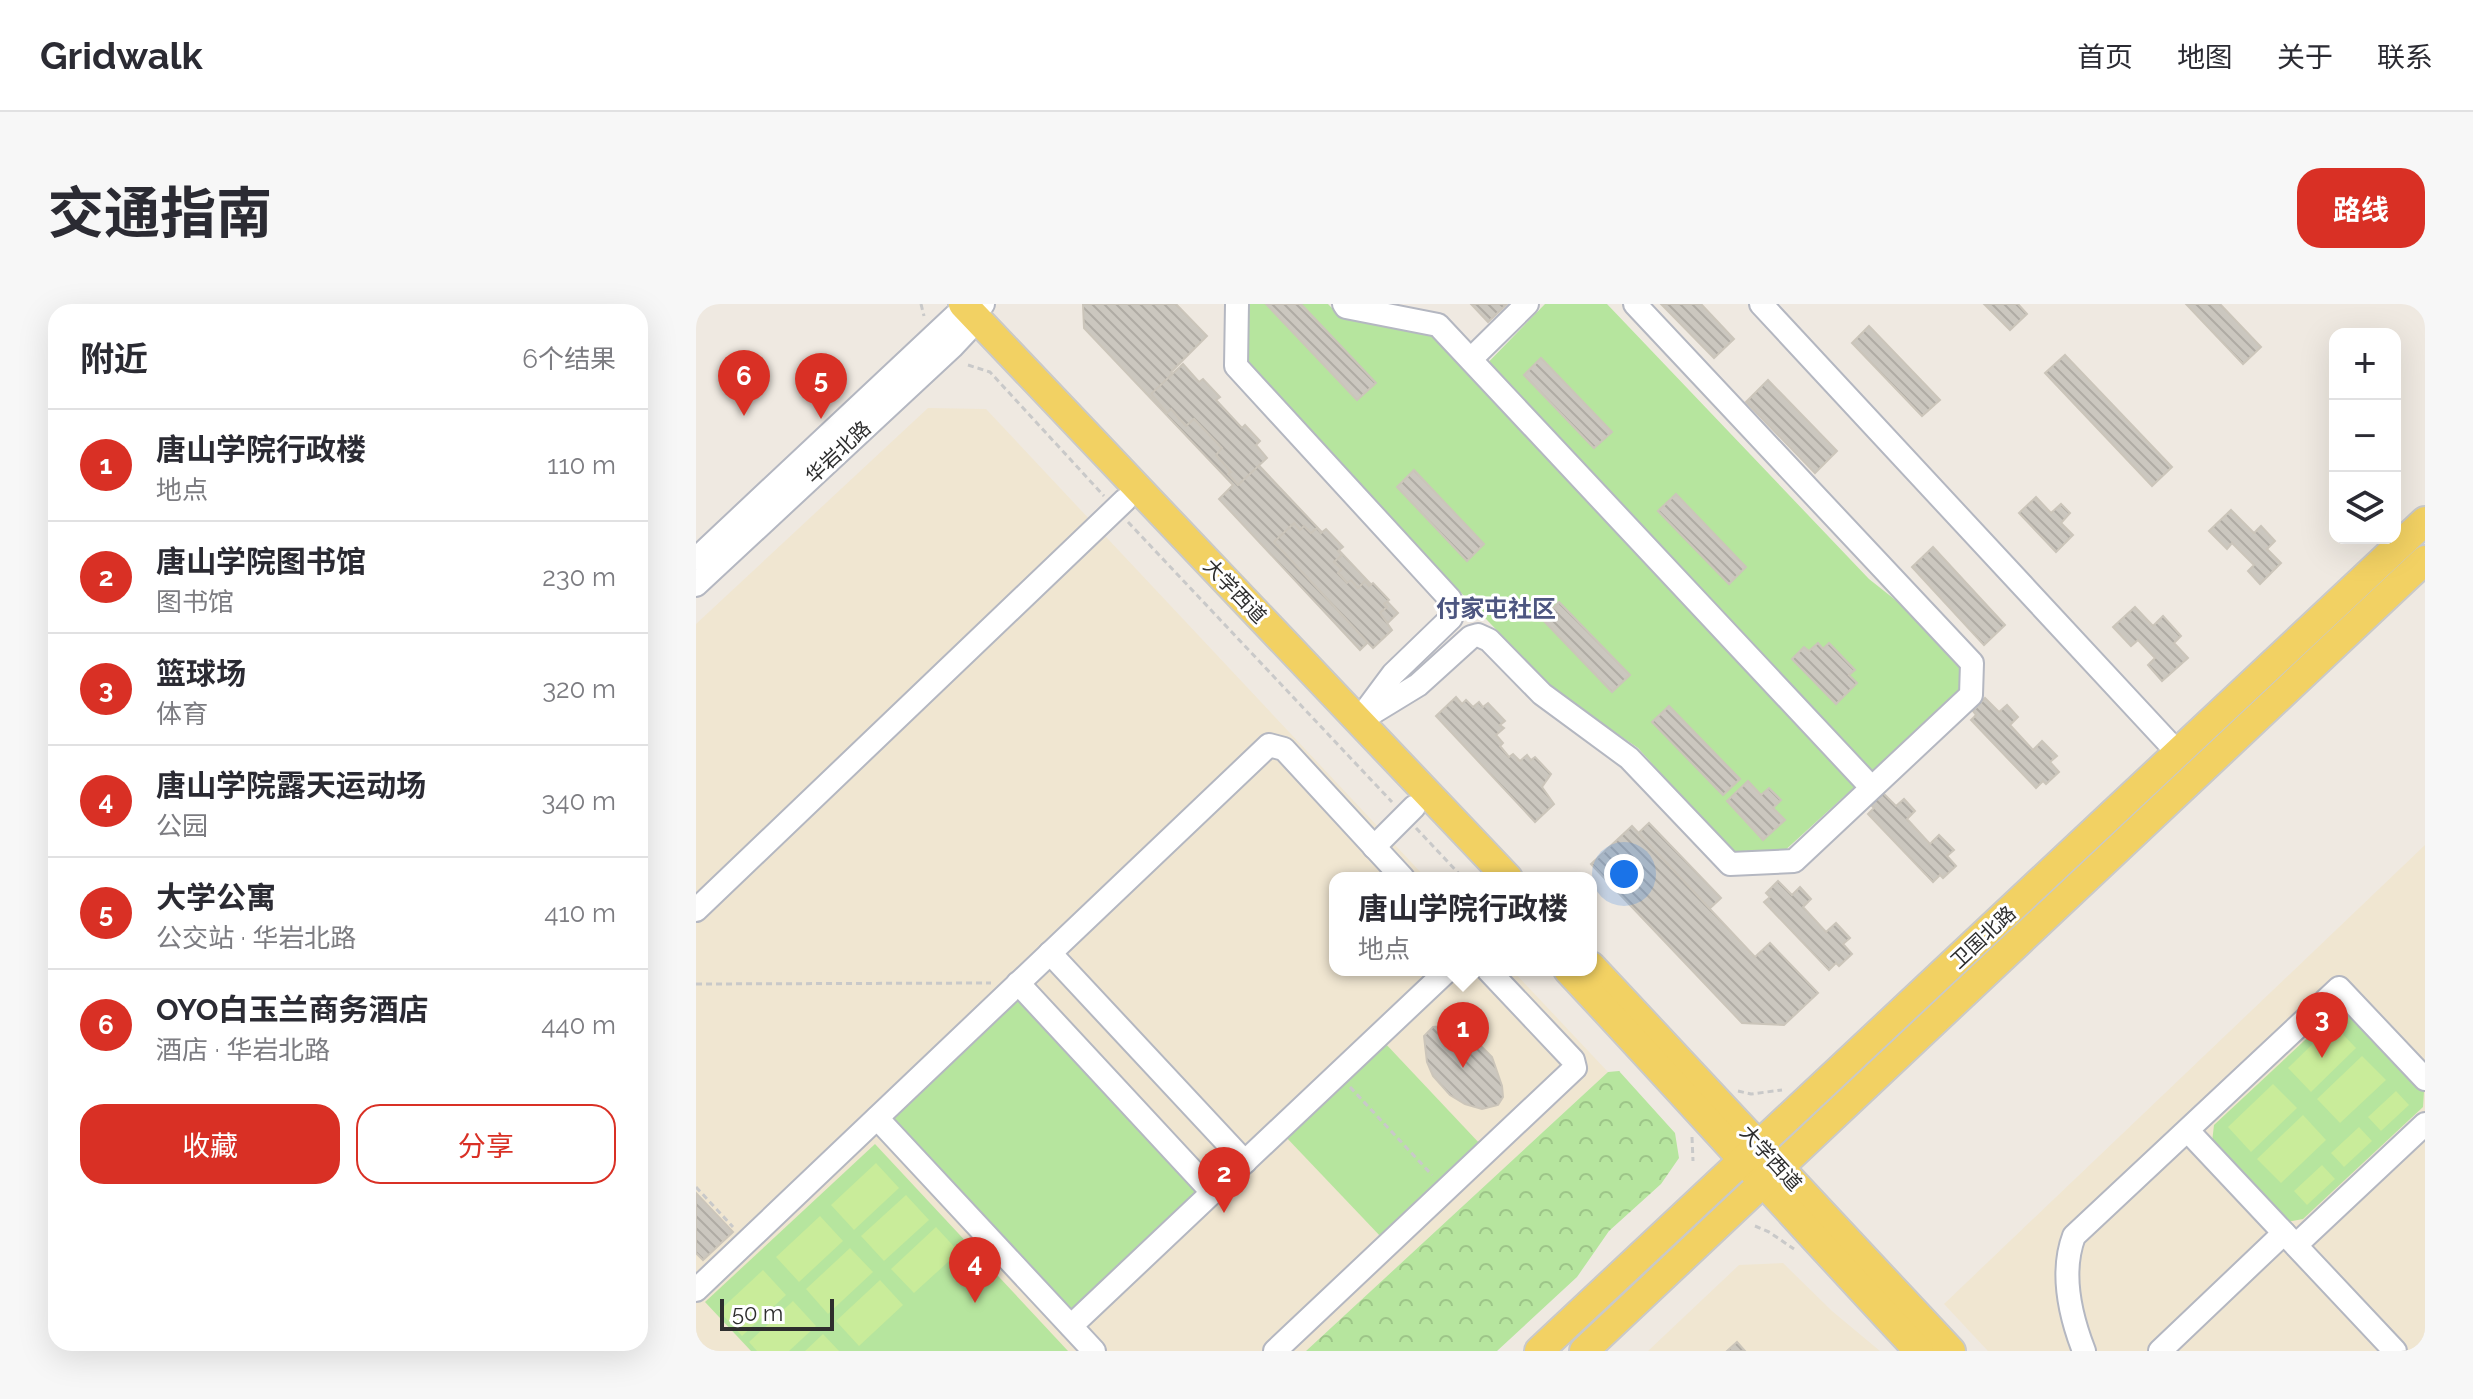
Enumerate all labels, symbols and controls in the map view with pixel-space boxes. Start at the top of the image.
text: Gridwalk [40,33,203,78]
text: 首页 [2077,41,2133,74]
text: 地图 [2177,41,2233,74]
text: 关于 [2277,41,2333,74]
text: 联系 [2377,41,2433,74]
button: 路线 [2297,168,2425,248]
text: 交通指南 [48,180,272,246]
map controls [2329,328,2401,544]
button: + [2329,328,2401,400]
text: 附近 [80,339,148,379]
text: 6个结果 [522,344,616,374]
pin: 6 [718,350,770,416]
pin: 5 [795,353,847,419]
button: − [2329,400,2401,472]
street label: 华岩北路 [801,416,875,488]
text: 唐山学院行政楼 [156,432,366,467]
text: 1 [100,450,112,480]
text: 110 m [547,450,616,480]
button: layers [2329,472,2401,544]
text: 地点 [156,475,208,505]
text: 唐山学院图书馆 [156,544,366,579]
street label: 大学西道 [1199,554,1271,628]
text: 2 [99,562,113,592]
text: 230 m [542,562,616,592]
text: 图书馆 [156,587,234,617]
district label: 付家屯社区 [1436,594,1556,623]
text: 篮球场 [156,656,246,691]
text: 3 [99,674,113,704]
text: 320 m [542,674,616,704]
text: 体育 [156,699,208,729]
text: 唐山学院露天运动场 [156,768,426,803]
text: 4 [99,786,113,816]
text: 340 m [541,786,616,816]
text: 公园 [156,811,208,841]
your location [1604,854,1644,894]
popup [1329,872,1597,976]
text: 大学公寓 [156,880,276,915]
text: 唐山学院行政楼 [1358,891,1568,926]
text: 5 [99,898,113,928]
text: 410 m [544,898,616,928]
street label: 卫国北路 [1946,901,2020,973]
text: 公交站 · 华岩北路 [156,923,356,953]
text: 地点 [1358,934,1410,964]
text: OYO白玉兰商务酒店 [156,992,428,1027]
pin: 3 [2296,992,2348,1058]
pin: 1 [1437,1002,1489,1068]
text: 6 [98,1010,114,1040]
text: 440 m [541,1010,616,1040]
text: 酒店 · 华岩北路 [156,1035,330,1065]
button: 收藏 [80,1104,340,1184]
button: 分享 [356,1104,616,1184]
street label: 大学西道 [1735,1120,1807,1196]
pin: 2 [1198,1147,1250,1213]
pin: 4 [949,1237,1001,1303]
scale bar [720,1295,834,1331]
text: 50 m [732,1300,783,1326]

